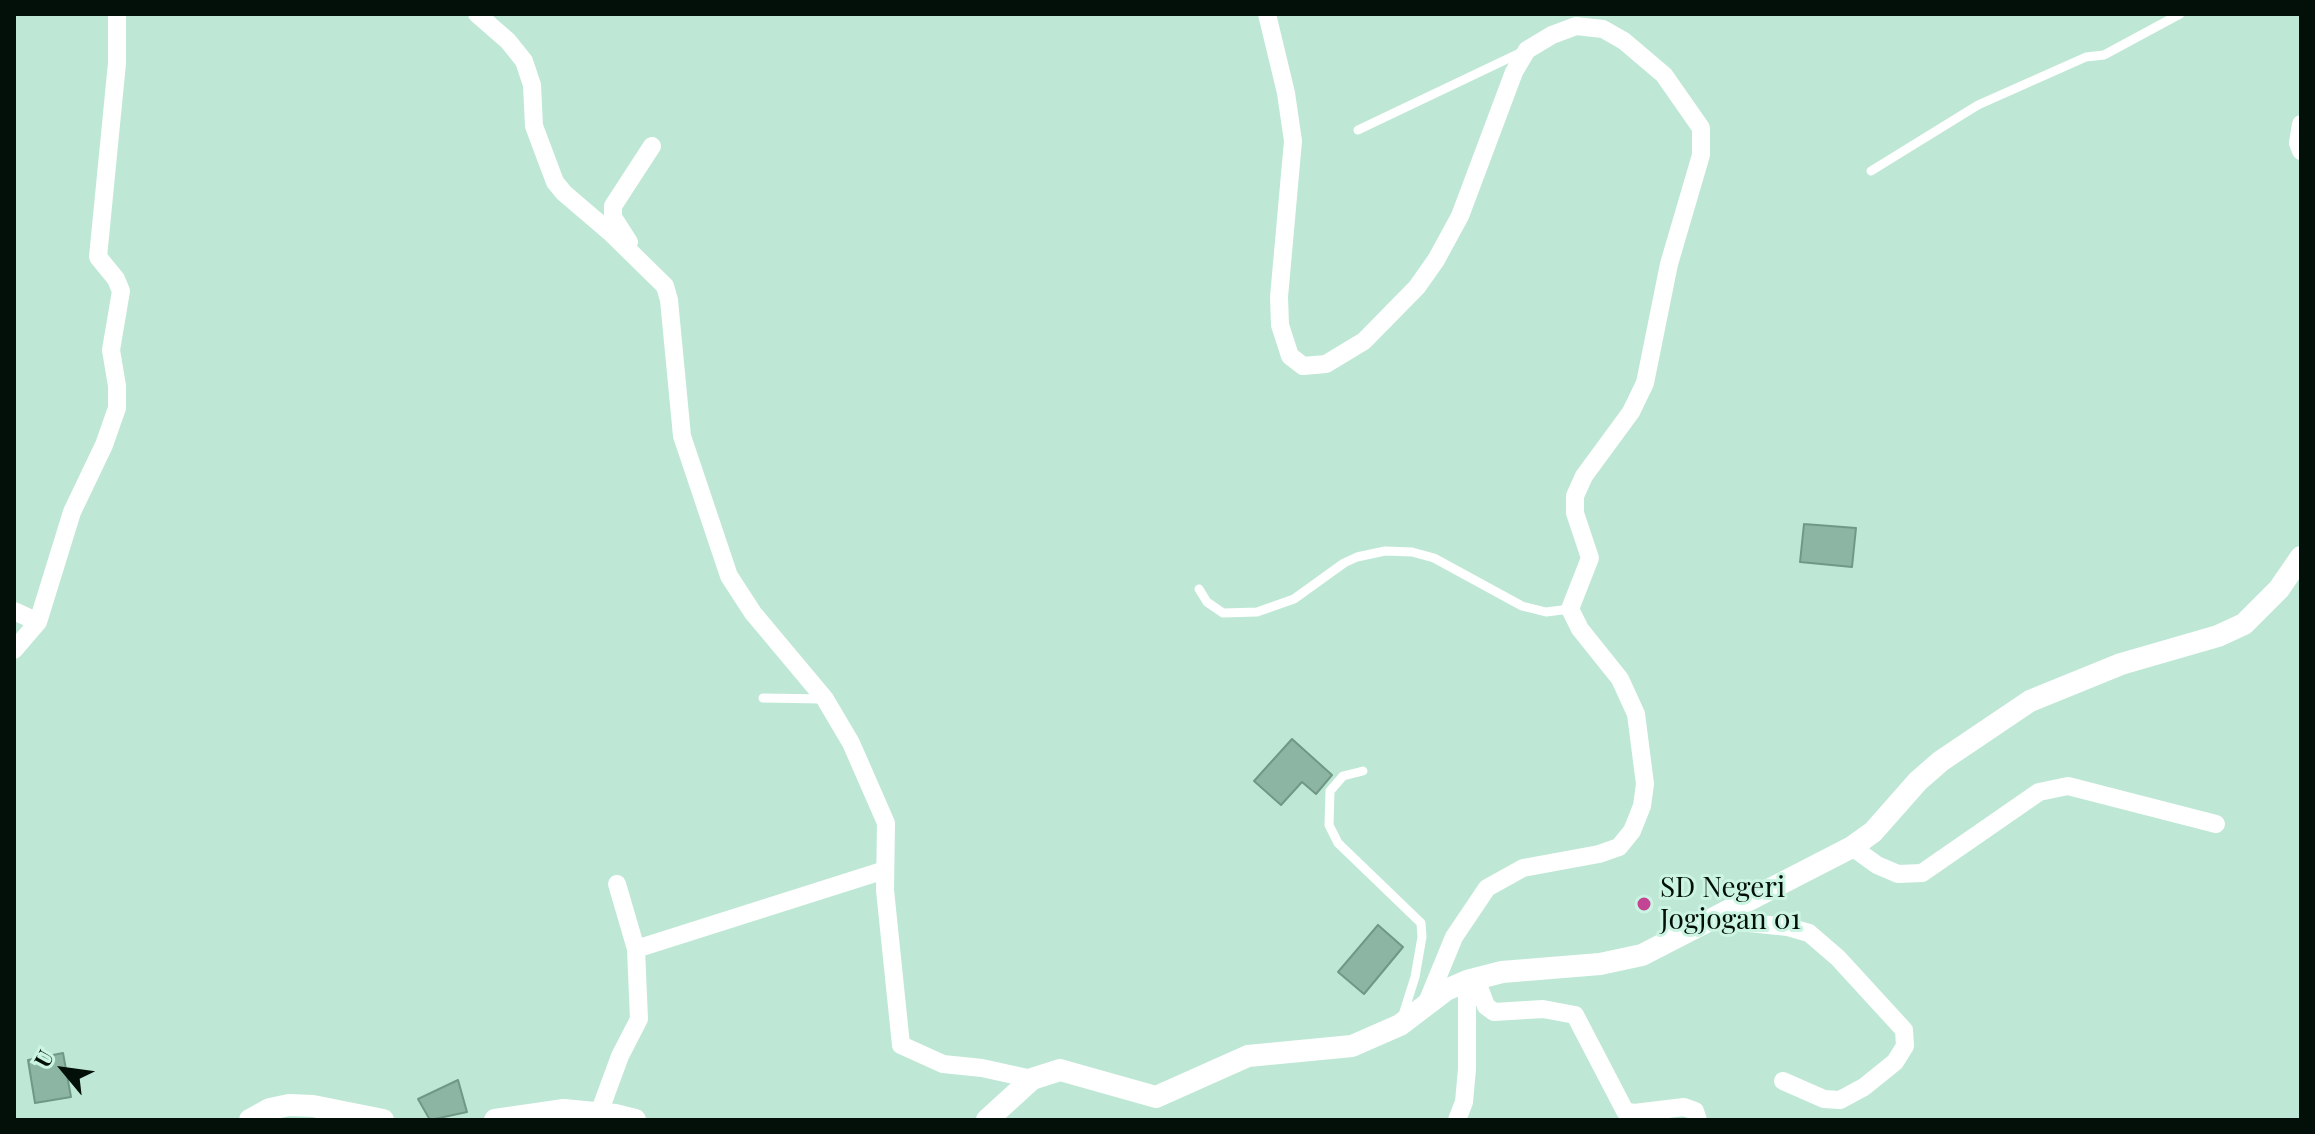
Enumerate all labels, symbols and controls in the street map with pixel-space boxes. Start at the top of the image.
place label: SD Negeri Jogjogan 01 [1660,871,1801,937]
marker: SD Negeri Jogjogan 01 [1635,895,1653,913]
north arrow [24,1030,104,1110]
text: U [26,1044,60,1072]

